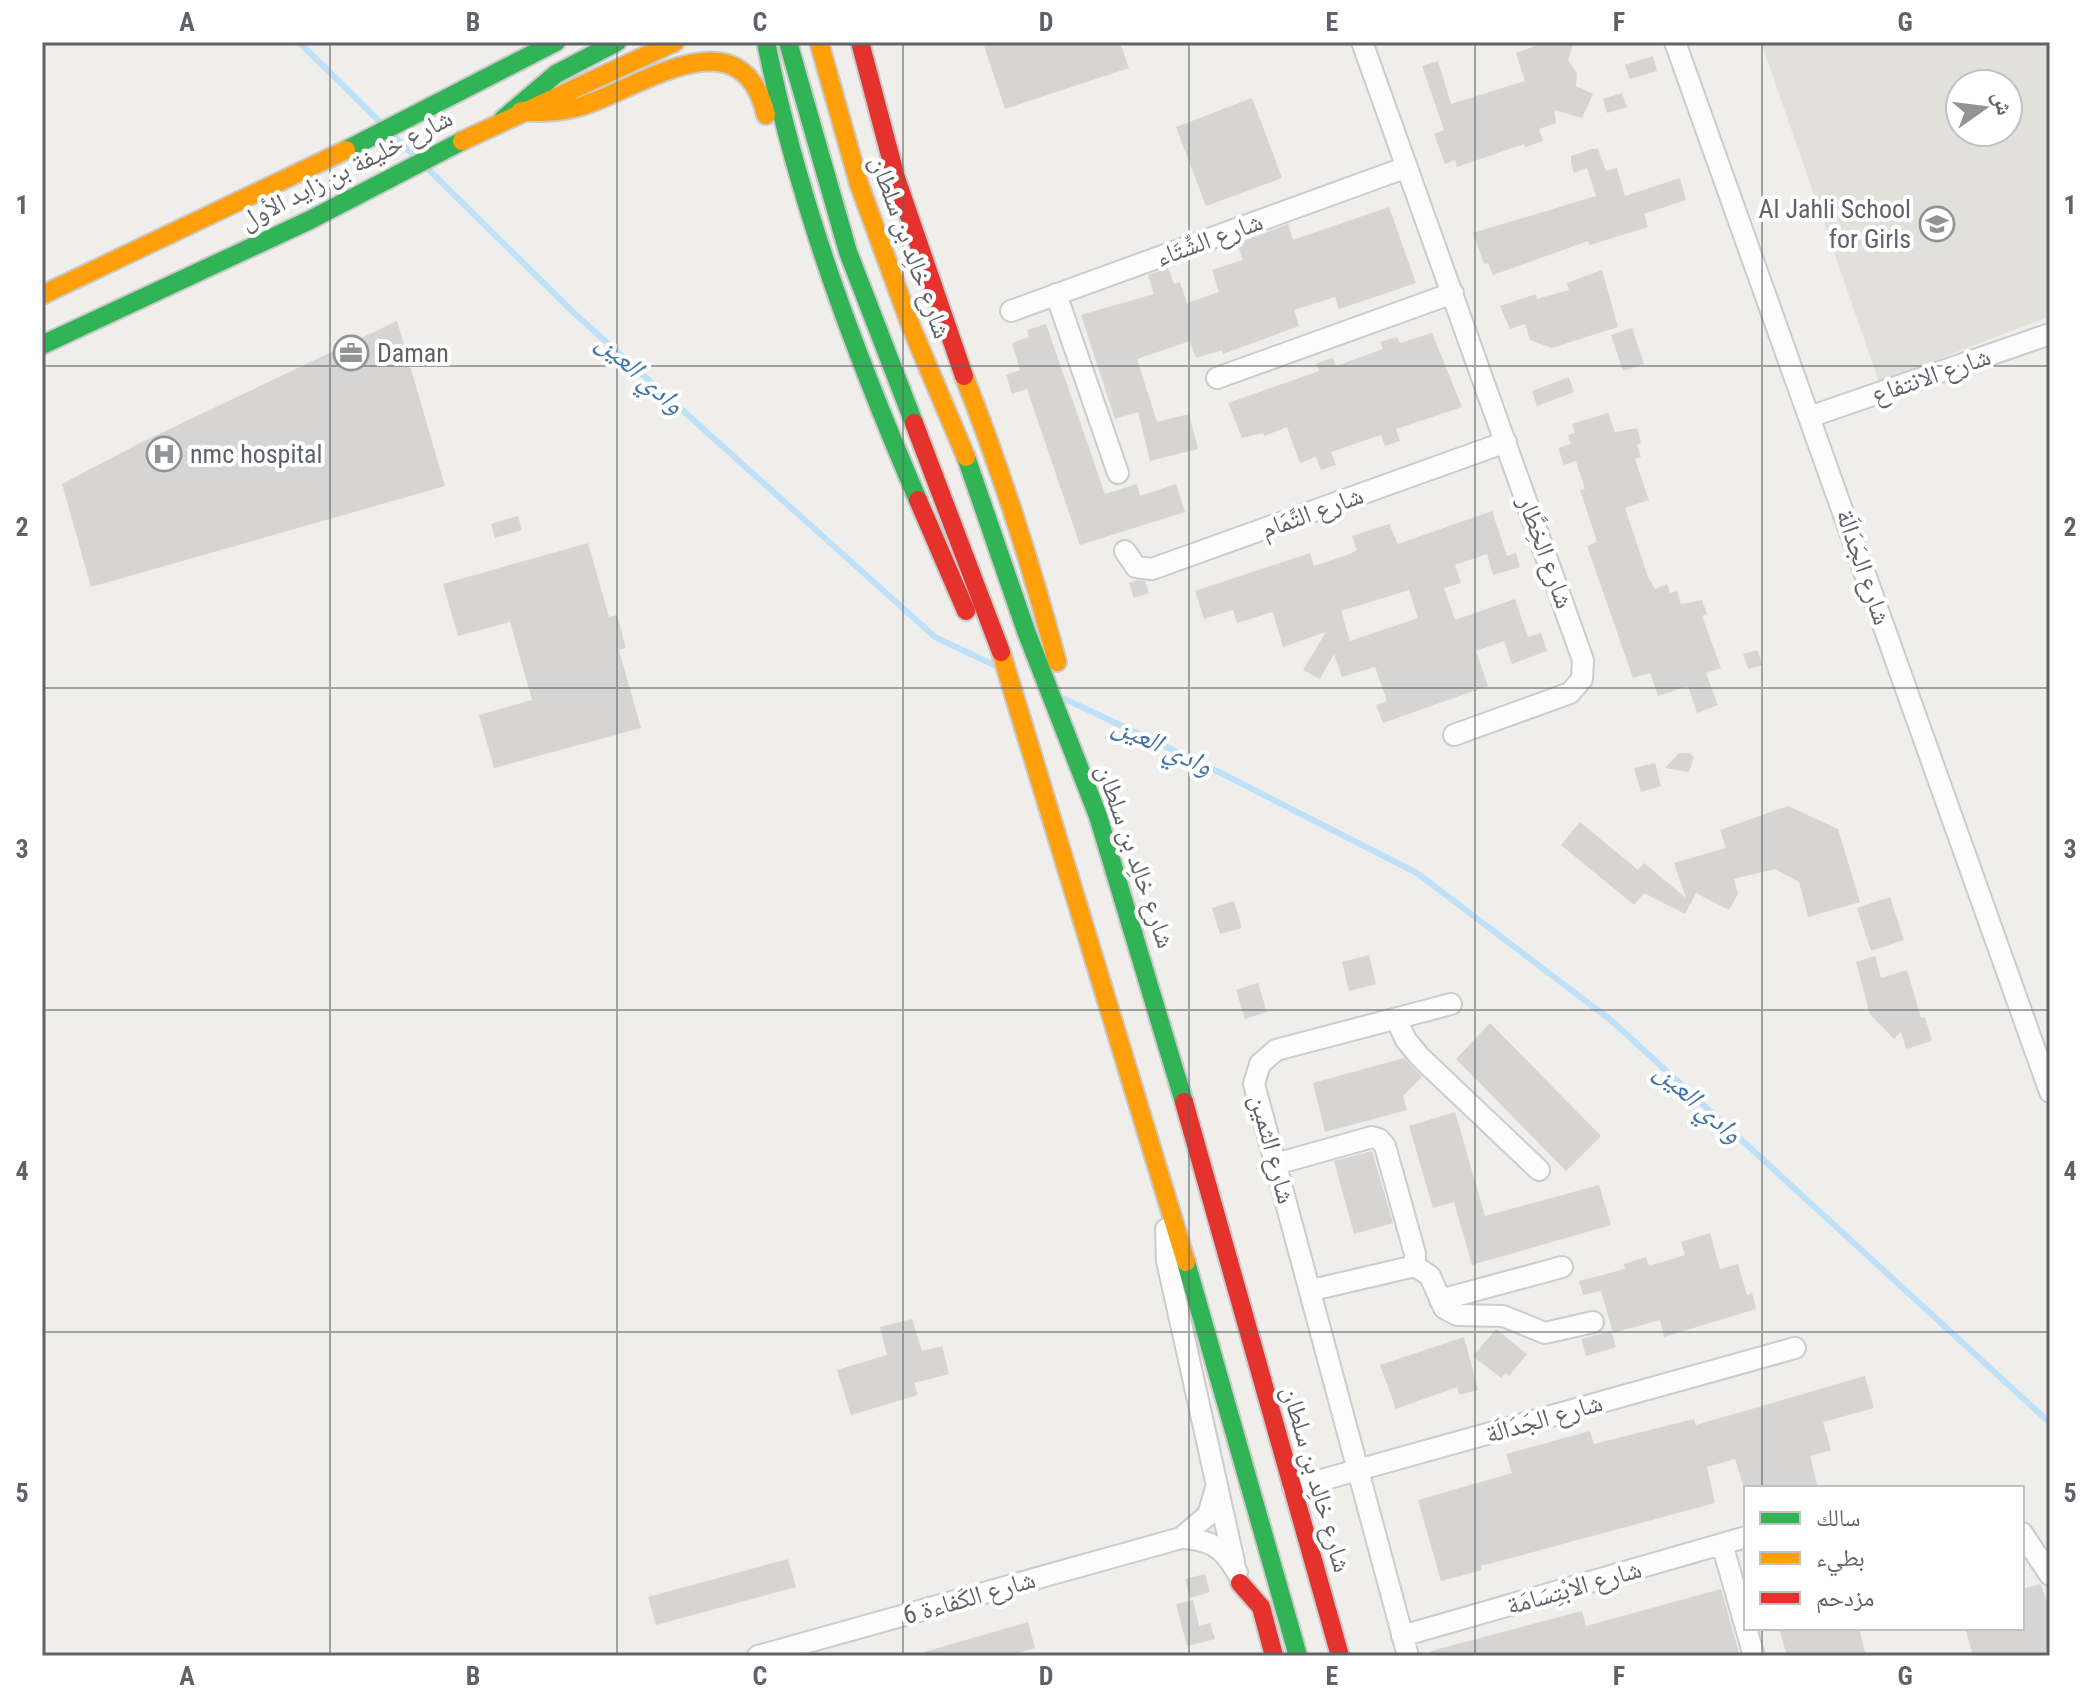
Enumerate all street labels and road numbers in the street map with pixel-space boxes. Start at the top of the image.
street label: شارع خليفة بن زايد الأول [235,102,458,236]
street label: شارع خالِد بن سلطان [863,152,958,343]
street label: شارع الشِّتَاء [1151,206,1267,273]
street label: شارع الانتفاع [1868,341,1995,410]
street label: شارع التَّمَام [1257,480,1368,547]
street label: شارع الخِطَّار [1511,491,1580,613]
street label: شارع الجَدَالَة [1829,505,1898,629]
street label: شارع خالِد بن سلطان [1090,760,1181,952]
street label: شارع الثمين [1243,1091,1302,1207]
street label: شارع خالِد بن سلطان [1275,1382,1358,1576]
street label: شارع الجَدَالَة [1482,1387,1606,1450]
street label: شارع الابْتِسَامَة [1503,1553,1645,1622]
street label: شارع الكَفاءة 6 [899,1564,1039,1631]

